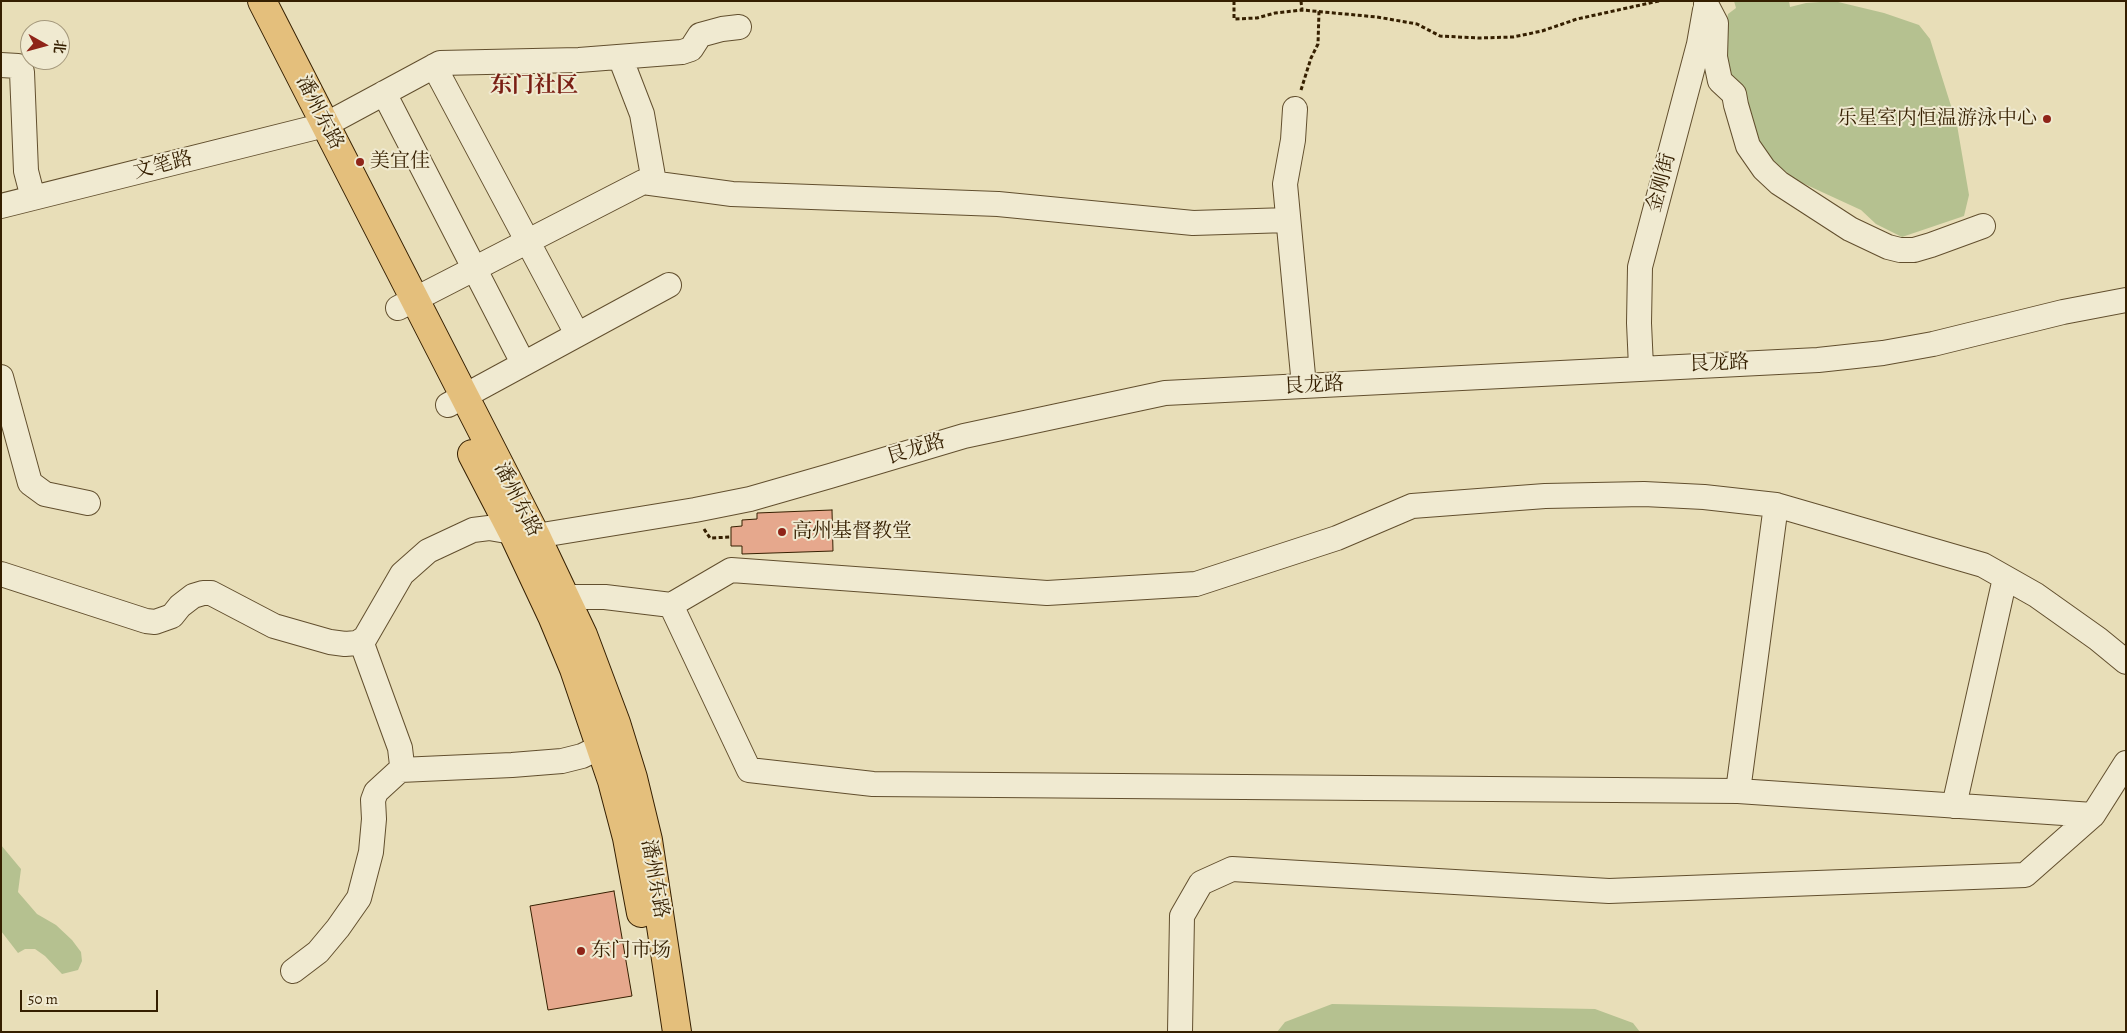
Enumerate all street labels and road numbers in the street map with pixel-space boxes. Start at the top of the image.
street label: 潘州东路 [290,72,348,154]
street label: 文笔路 [131,147,195,185]
street label: 金刚街 [1643,151,1681,215]
street label: 艮龙路 [1689,351,1749,377]
street label: 艮龙路 [1283,372,1345,400]
street label: 艮龙路 [884,430,948,470]
street label: 潘州东路 [488,459,546,541]
street label: 潘州东路 [635,838,673,920]

